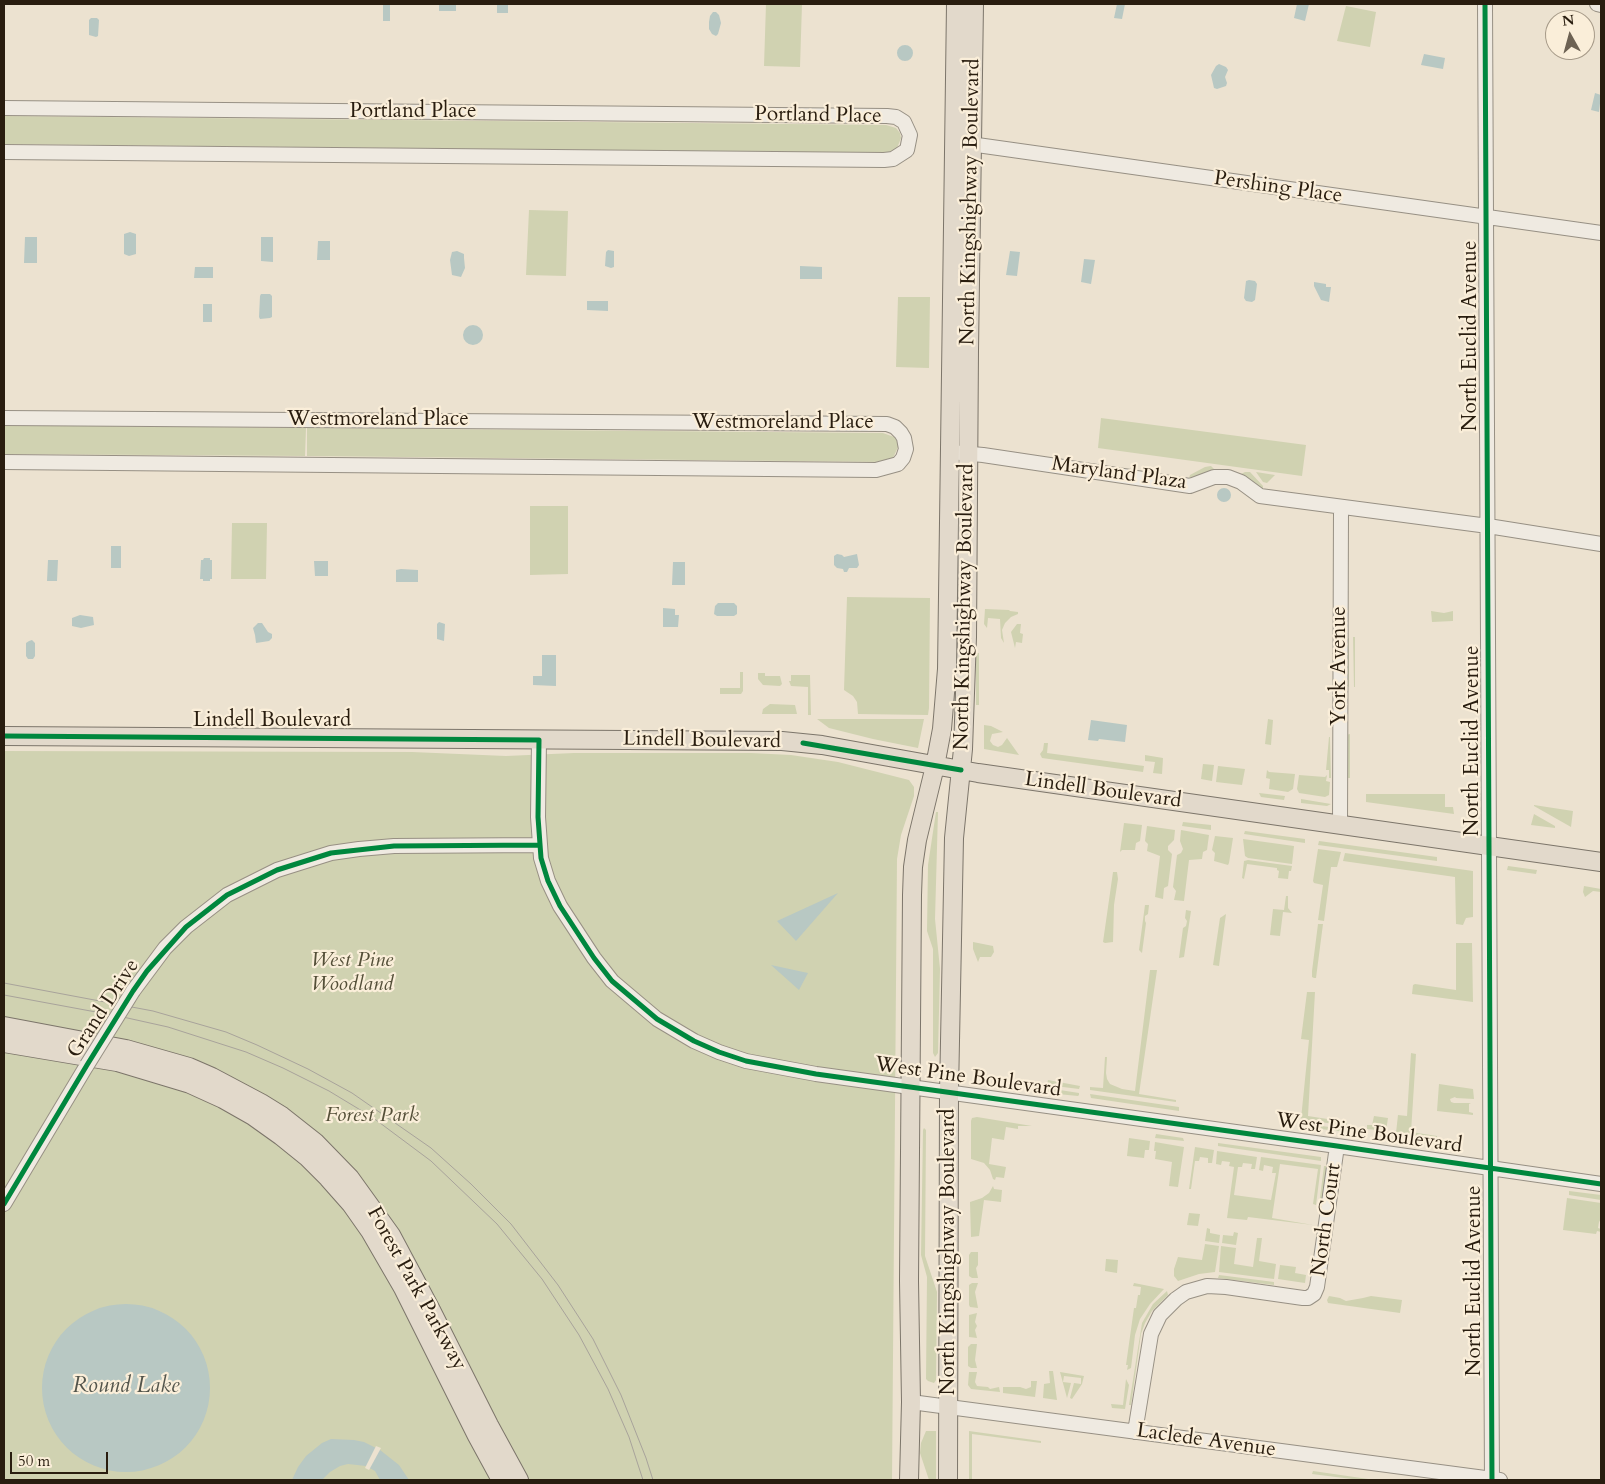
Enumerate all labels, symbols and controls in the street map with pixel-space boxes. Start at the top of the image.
north arrow [1545,10,1595,60]
text: N [1561,10,1575,31]
street label: North Kingshighway Boulevard [956,58,986,346]
street label: Portland Place [349,99,477,125]
street label: Portland Place [754,102,882,130]
street label: Pershing Place [1212,167,1344,209]
street label: North Euclid Avenue [1458,241,1484,431]
street label: Westmoreland Place [287,407,469,433]
street label: Westmoreland Place [692,410,874,436]
street label: Maryland Plaza [1050,452,1188,496]
street label: North Kingshighway Boulevard [950,463,980,751]
street label: York Avenue [1327,606,1353,726]
street label: North Euclid Avenue [1460,646,1486,836]
street label: Lindell Boulevard [193,708,351,734]
street label: Lindell Boulevard [623,727,781,755]
street label: Lindell Boulevard [1023,768,1183,814]
park label: West Pine Woodland [311,948,393,998]
street label: Grand Drive [63,955,145,1063]
street label: West Pine Boulevard [873,1052,1063,1104]
park label: Forest Park [325,1103,419,1129]
street label: West Pine Boulevard [1274,1108,1464,1160]
street label: North Kingshighway Boulevard [936,1109,962,1395]
street label: North Court [1307,1162,1347,1278]
street label: North Euclid Avenue [1462,1186,1488,1376]
street label: Forest Park Parkway [361,1203,471,1375]
water label: Round Lake [72,1374,180,1400]
street label: Laclede Avenue [1135,1419,1277,1463]
scale bar [12,1442,110,1474]
text: 50 m [18,1451,50,1471]

